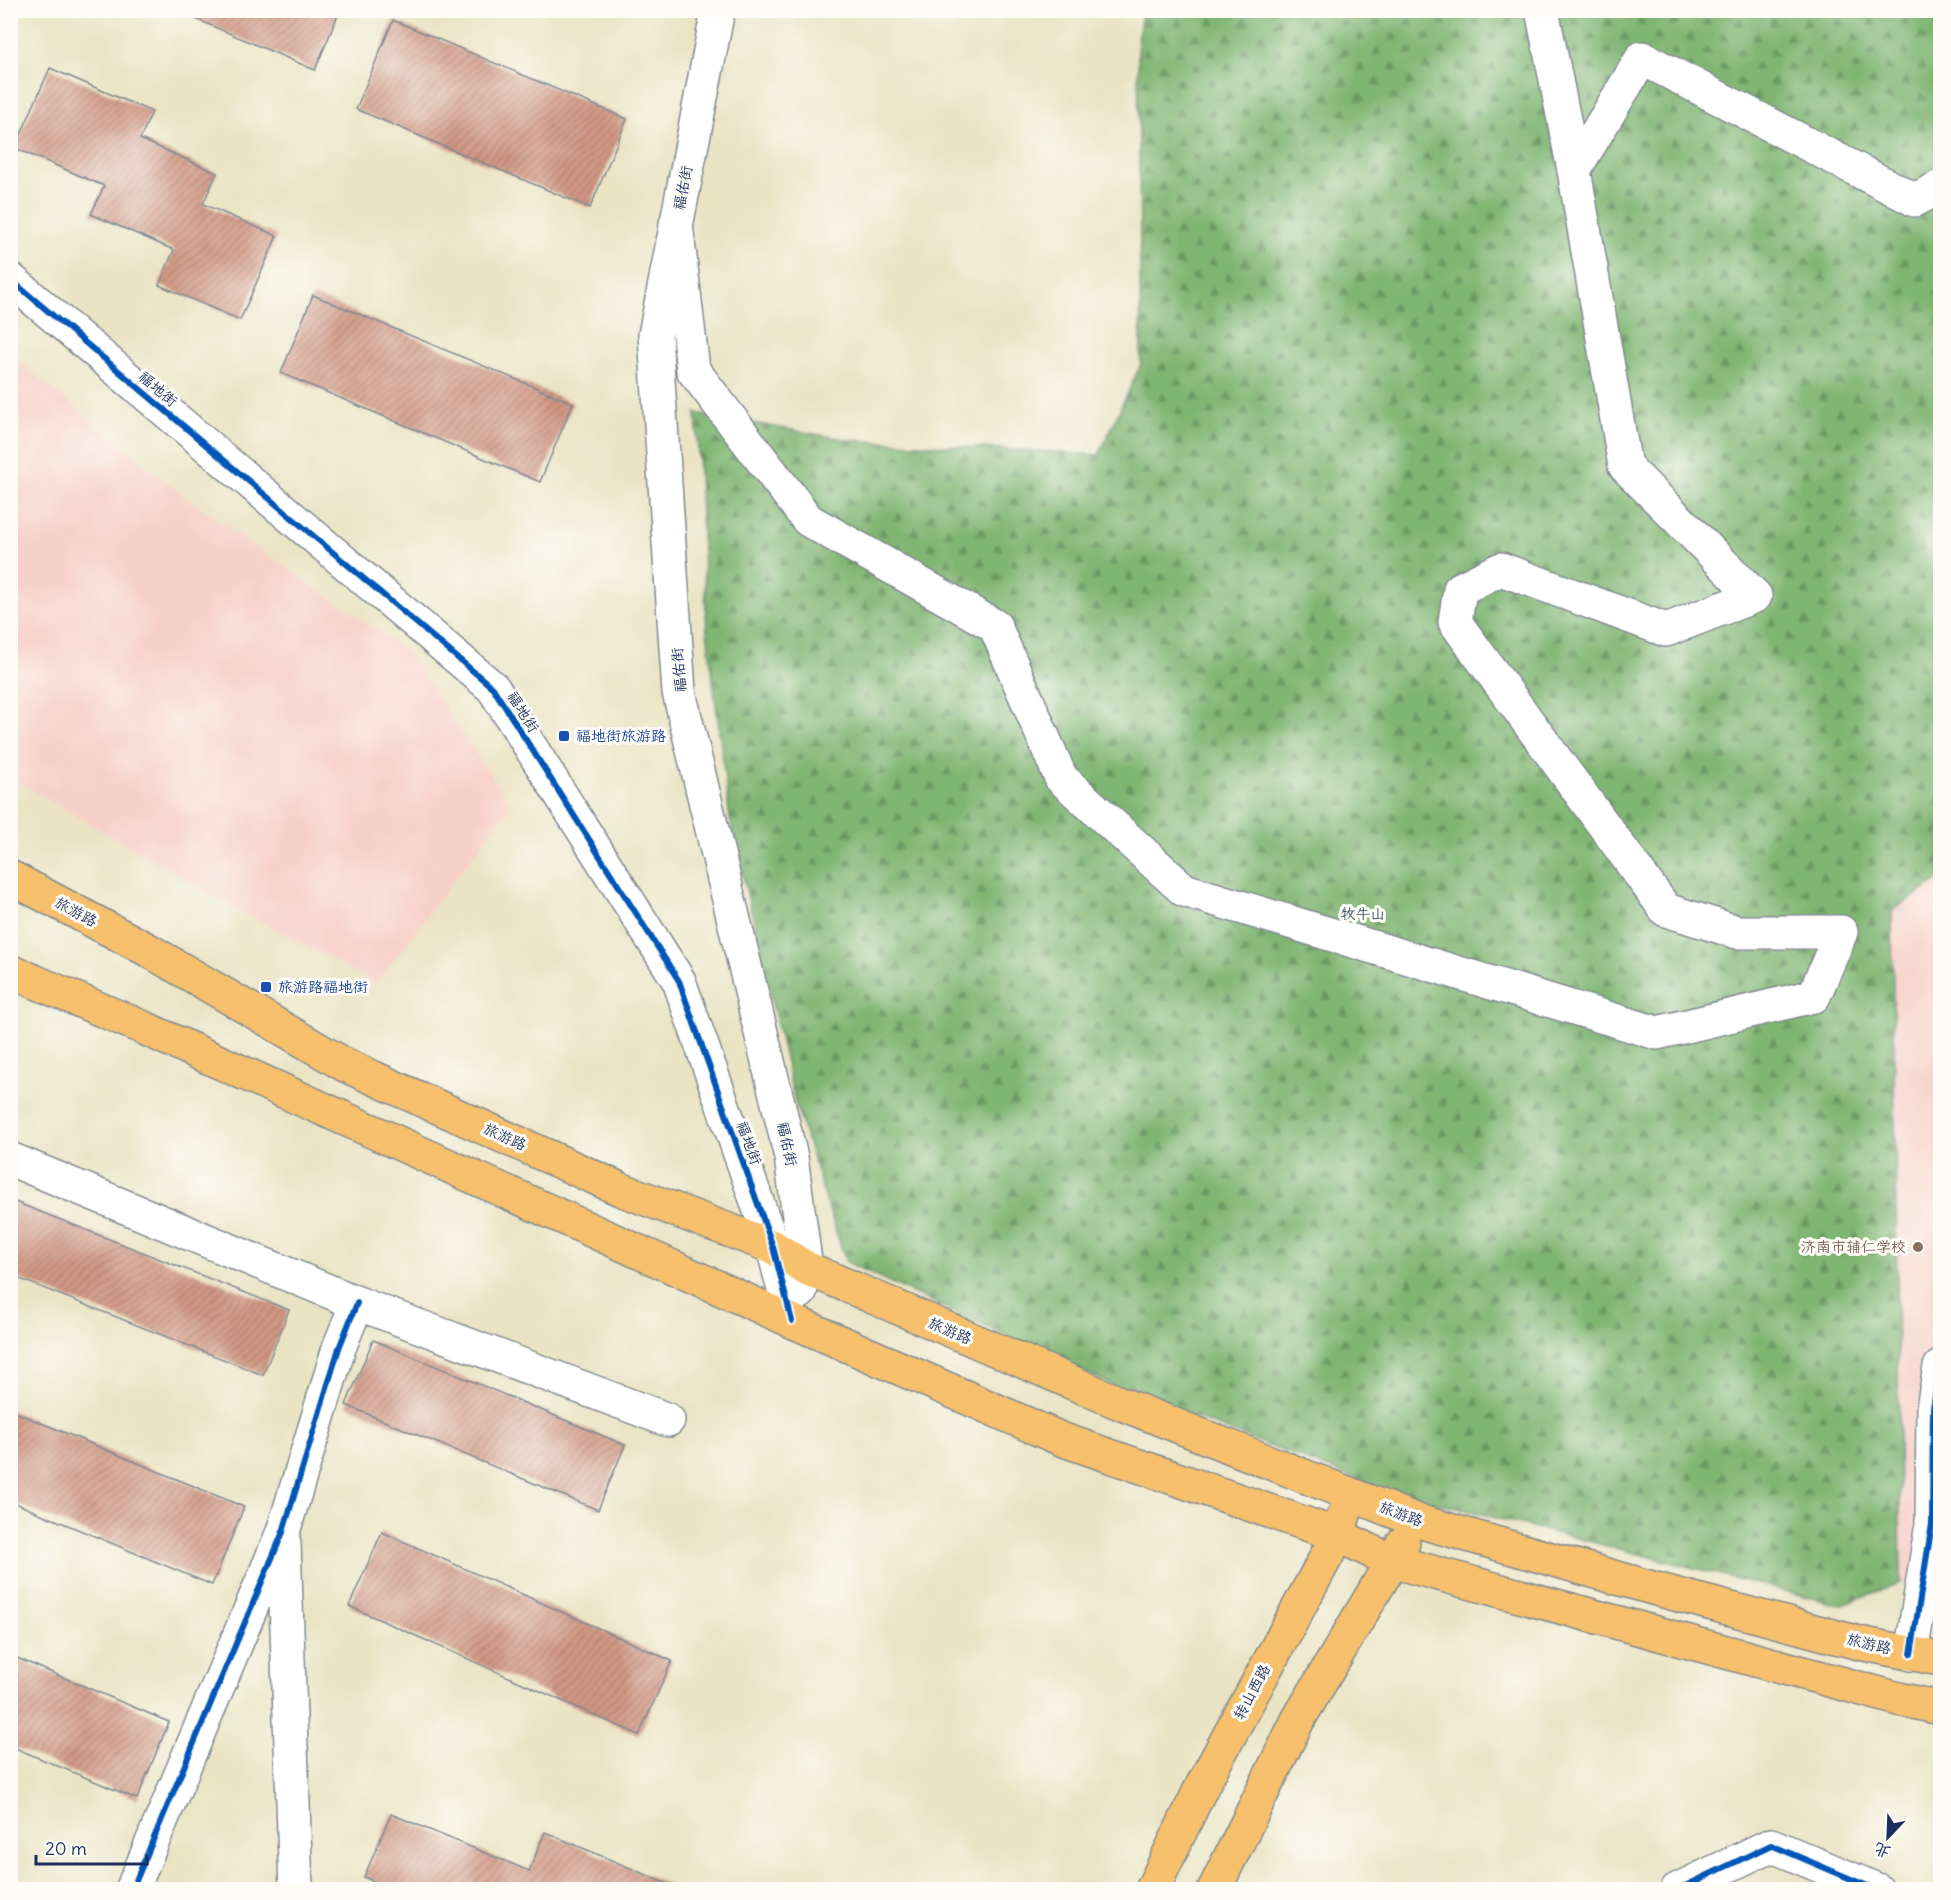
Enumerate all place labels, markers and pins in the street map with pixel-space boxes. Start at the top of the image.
place label: 福地街旅游路 [576,726,666,745]
marker: 福地街旅游路 [557,729,571,743]
place label: 旅游路福地街 [278,977,368,996]
marker: 旅游路福地街 [259,980,273,994]
place label: 济南市辅仁学校 [1801,1237,1906,1256]
marker: 济南市辅仁学校 [1911,1240,1925,1254]

